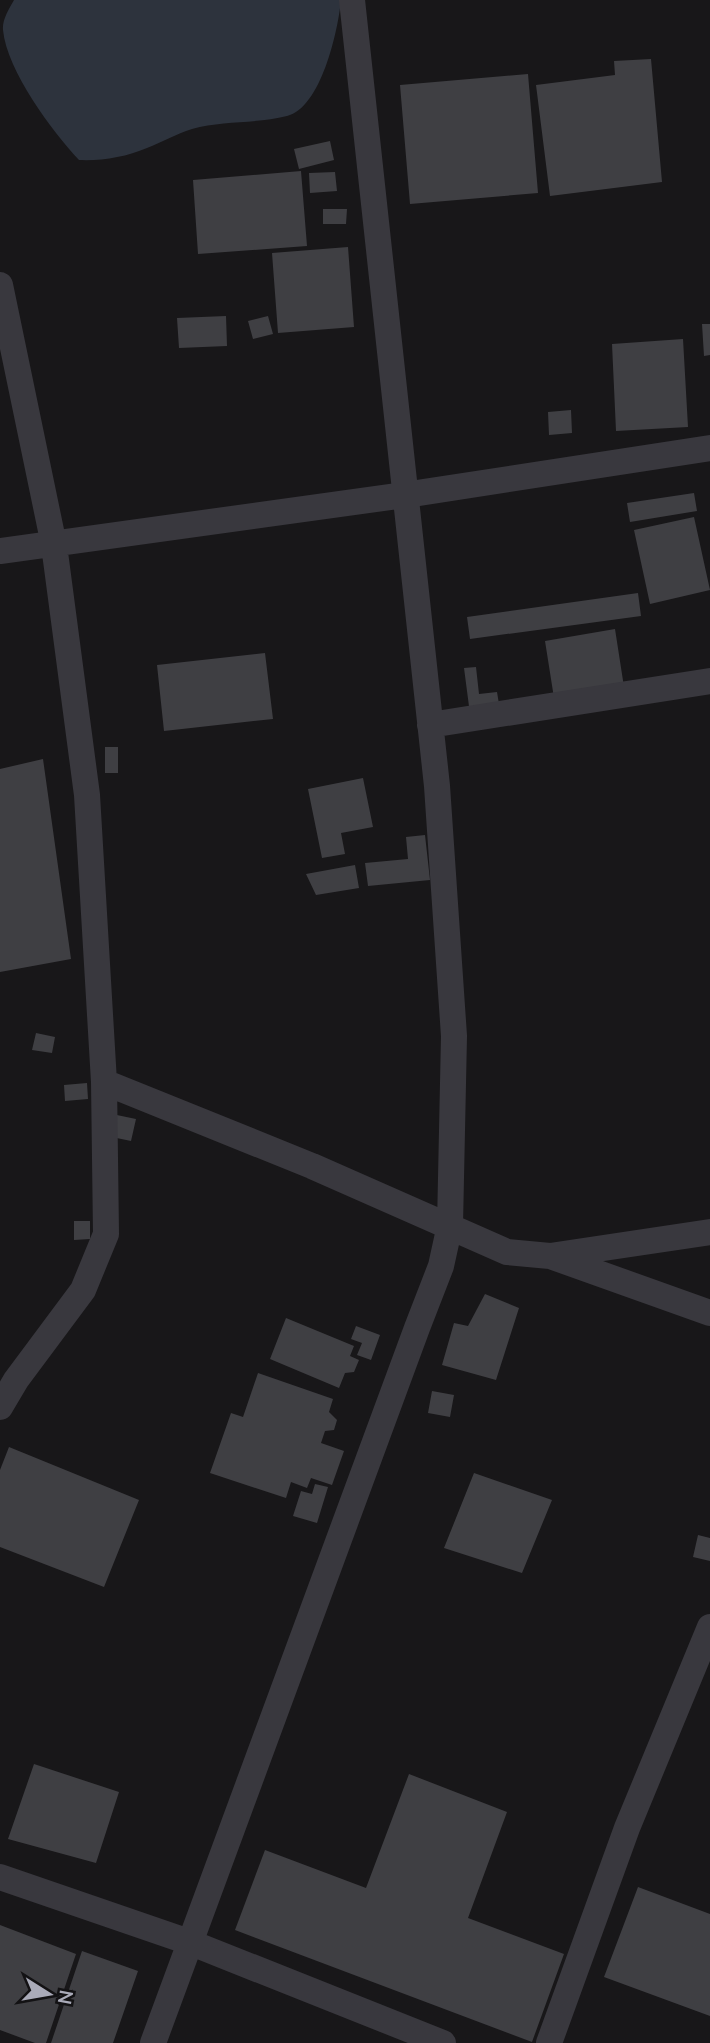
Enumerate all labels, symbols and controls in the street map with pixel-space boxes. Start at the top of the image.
north arrow [14,1959,84,2029]
text: N [51,1988,79,2007]

